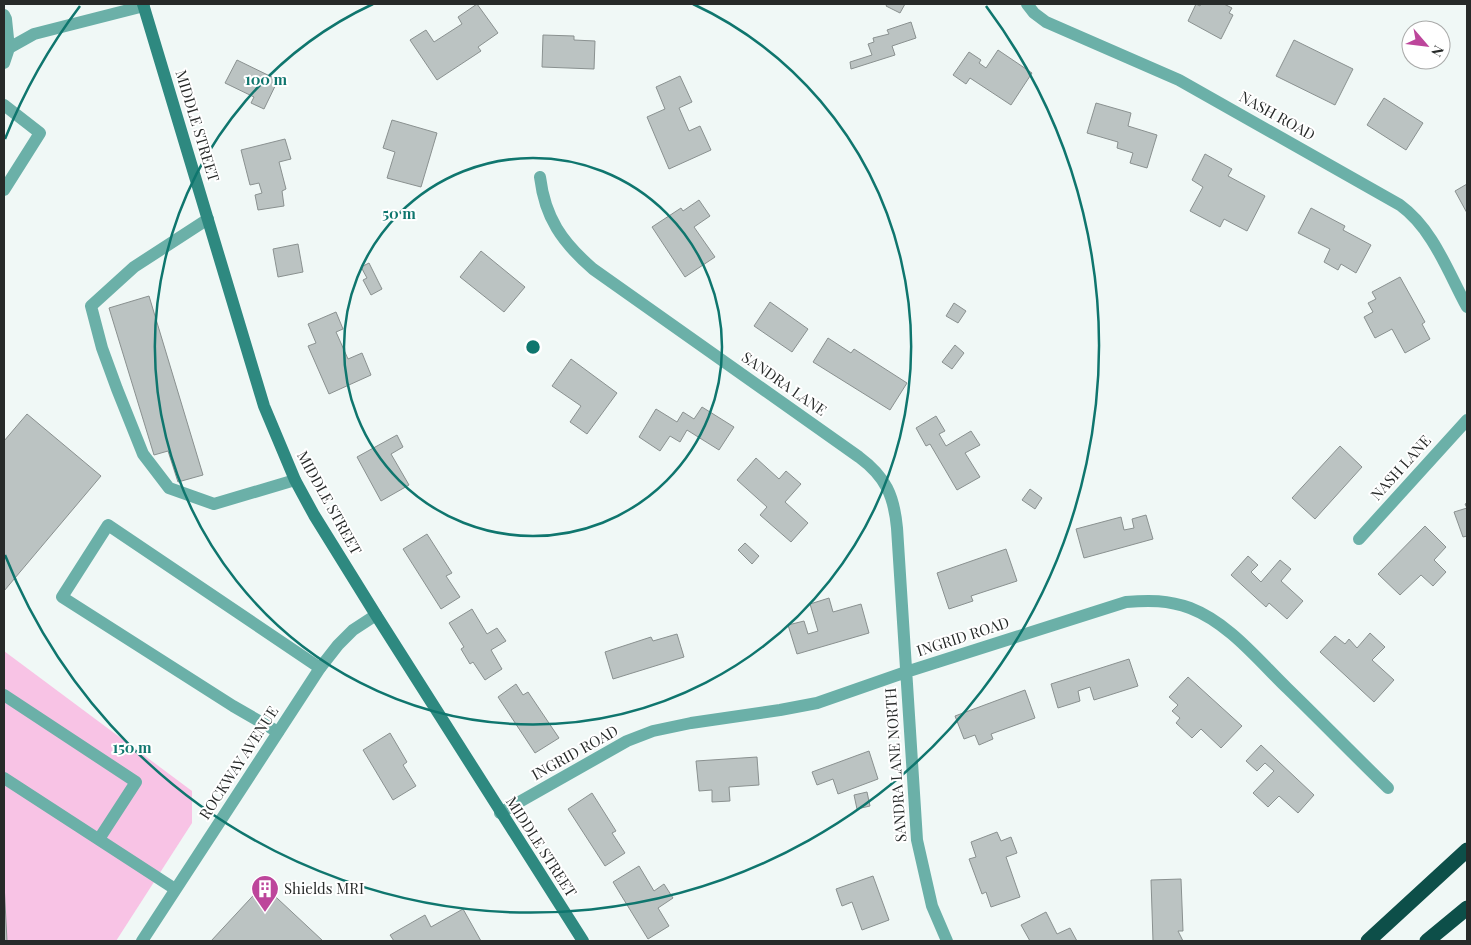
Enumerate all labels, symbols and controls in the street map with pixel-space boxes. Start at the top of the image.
north arrow [1401,20,1451,70]
text: N [1427,42,1449,60]
street label: MIDDLE STREET [171,67,224,184]
text: 100 m [245,69,288,89]
street label: NASH ROAD [1236,86,1319,144]
text: 50 m [382,203,416,223]
centre of rings [524,338,542,356]
street label: SANDRA LANE [738,347,831,420]
street label: NASH LANE [1366,431,1435,504]
street label: MIDDLE STREET [293,447,367,558]
street label: INGRID ROAD [914,612,1012,660]
street label: SANDRA LANE NORTH [880,687,910,843]
street label: ROCKWAY AVENUE [194,702,282,823]
street label: INGRID ROAD [528,720,622,784]
text: 150 m [112,737,152,757]
street label: MIDDLE STREET [502,792,582,901]
building icon: Shields MRI [250,874,280,913]
place label: Shields MRI [284,878,364,898]

